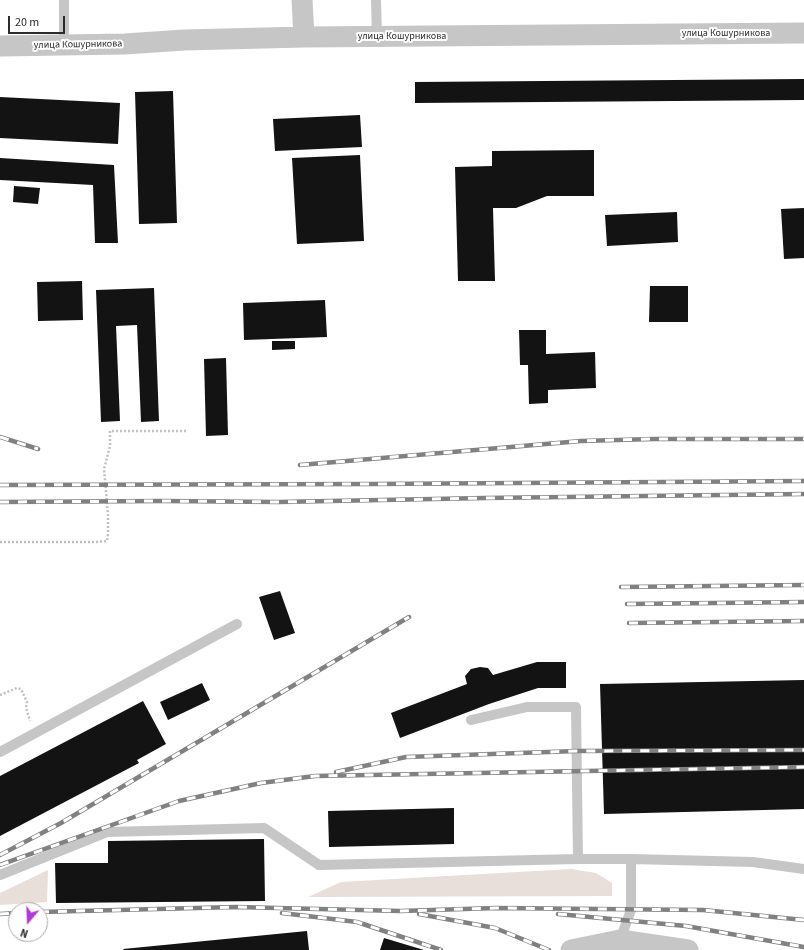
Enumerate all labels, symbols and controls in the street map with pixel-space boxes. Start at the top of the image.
scale bar [10,8,67,34]
text: 20 m [15,14,39,31]
street label: улица Кошурникова [682,28,770,40]
street label: улица Кошурникова [358,31,446,43]
street label: улица Кошурникова [34,38,122,52]
north arrow [8,902,48,942]
text: N [18,925,30,941]

